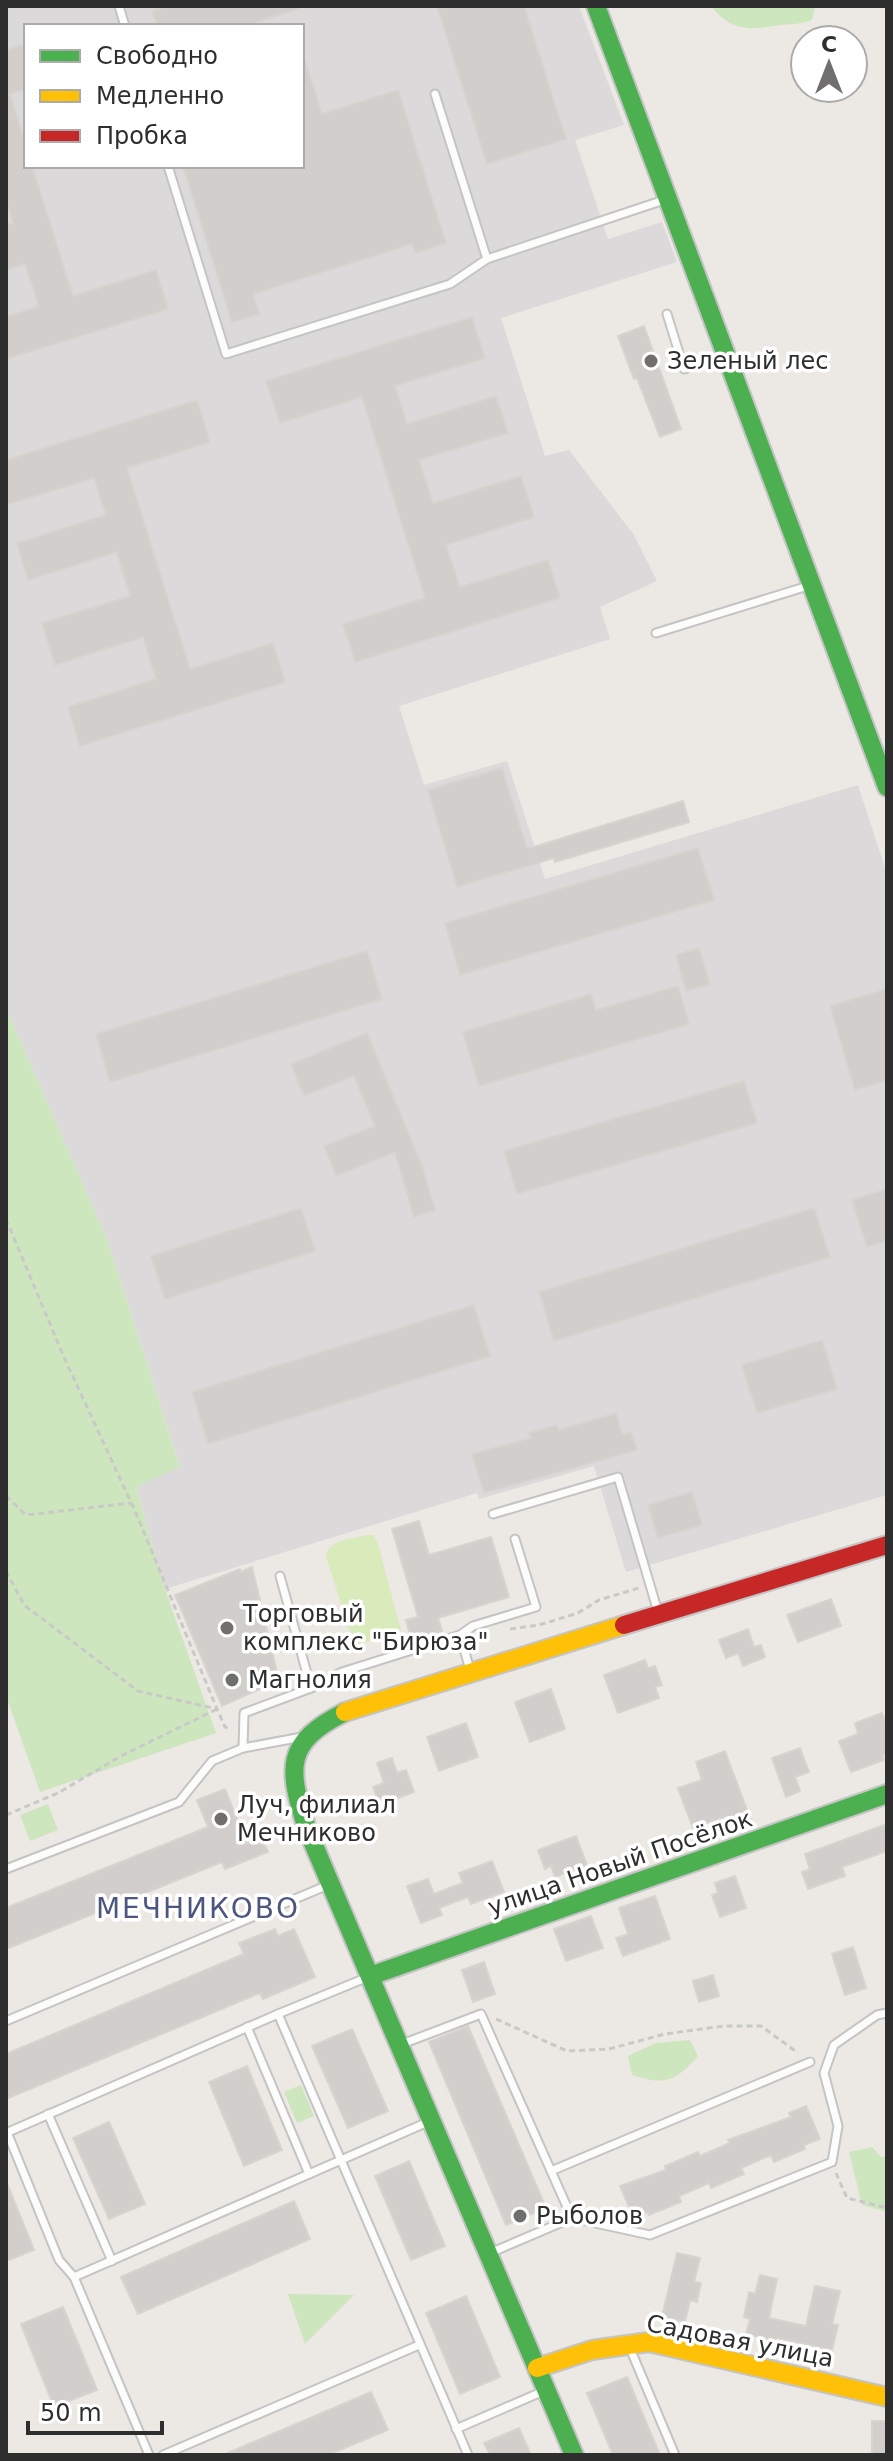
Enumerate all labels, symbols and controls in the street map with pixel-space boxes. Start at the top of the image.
legend [24,24,304,168]
north arrow [789,24,869,104]
text: С [821,32,837,57]
text: Свободно [96,42,218,70]
text: Медленно [96,82,224,110]
text: Пробка [96,122,188,150]
place label: Зеленый лес [667,347,828,375]
marker: Зеленый лес [642,352,660,370]
place label: Торговый комплекс "Бирюза" [242,1600,488,1656]
marker: Торговый комплекс "Бирюза" [218,1619,236,1637]
place label: Магнолия [248,1666,372,1694]
marker: Магнолия [223,1671,241,1689]
place label: Луч, филиал Мечниково [237,1791,396,1847]
street label: улица Новый Посёлок [484,1804,756,1922]
marker: Луч, филиал Мечниково [212,1810,230,1828]
district label: МЕЧНИКОВО [96,1892,300,1925]
place label: Рыболов [536,2202,643,2230]
marker: Рыболов [511,2207,529,2225]
street label: Садовая улица [644,2309,836,2373]
scale bar [28,2385,162,2435]
text: 50 m [40,2399,102,2427]

